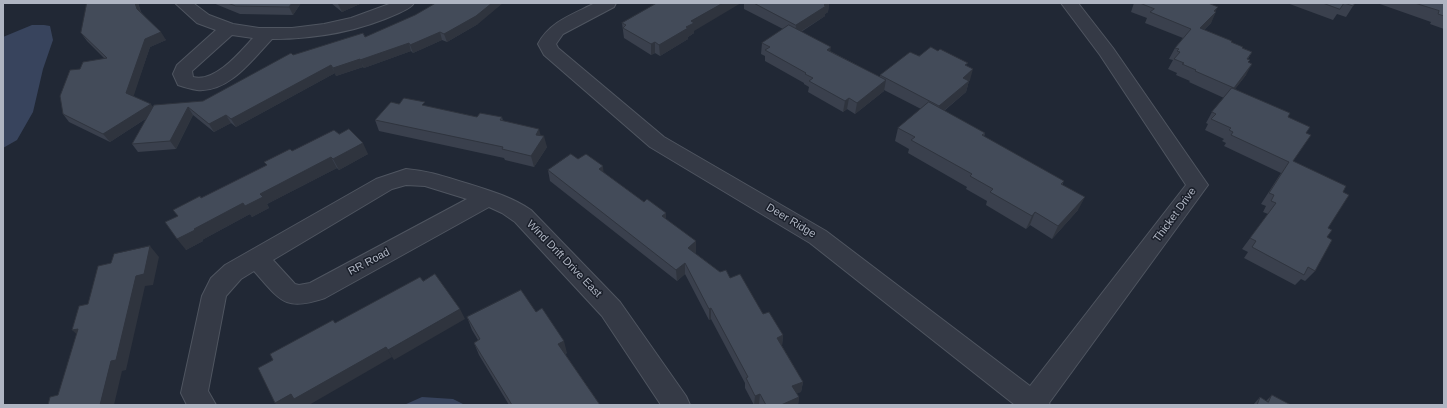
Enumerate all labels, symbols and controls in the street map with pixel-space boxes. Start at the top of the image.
street label: Thicket Drive [1151,185,1199,245]
street label: Deer Ridge [764,201,818,241]
street label: Wind Drift Drive East [524,218,604,300]
street label: RR Road [346,246,392,278]

